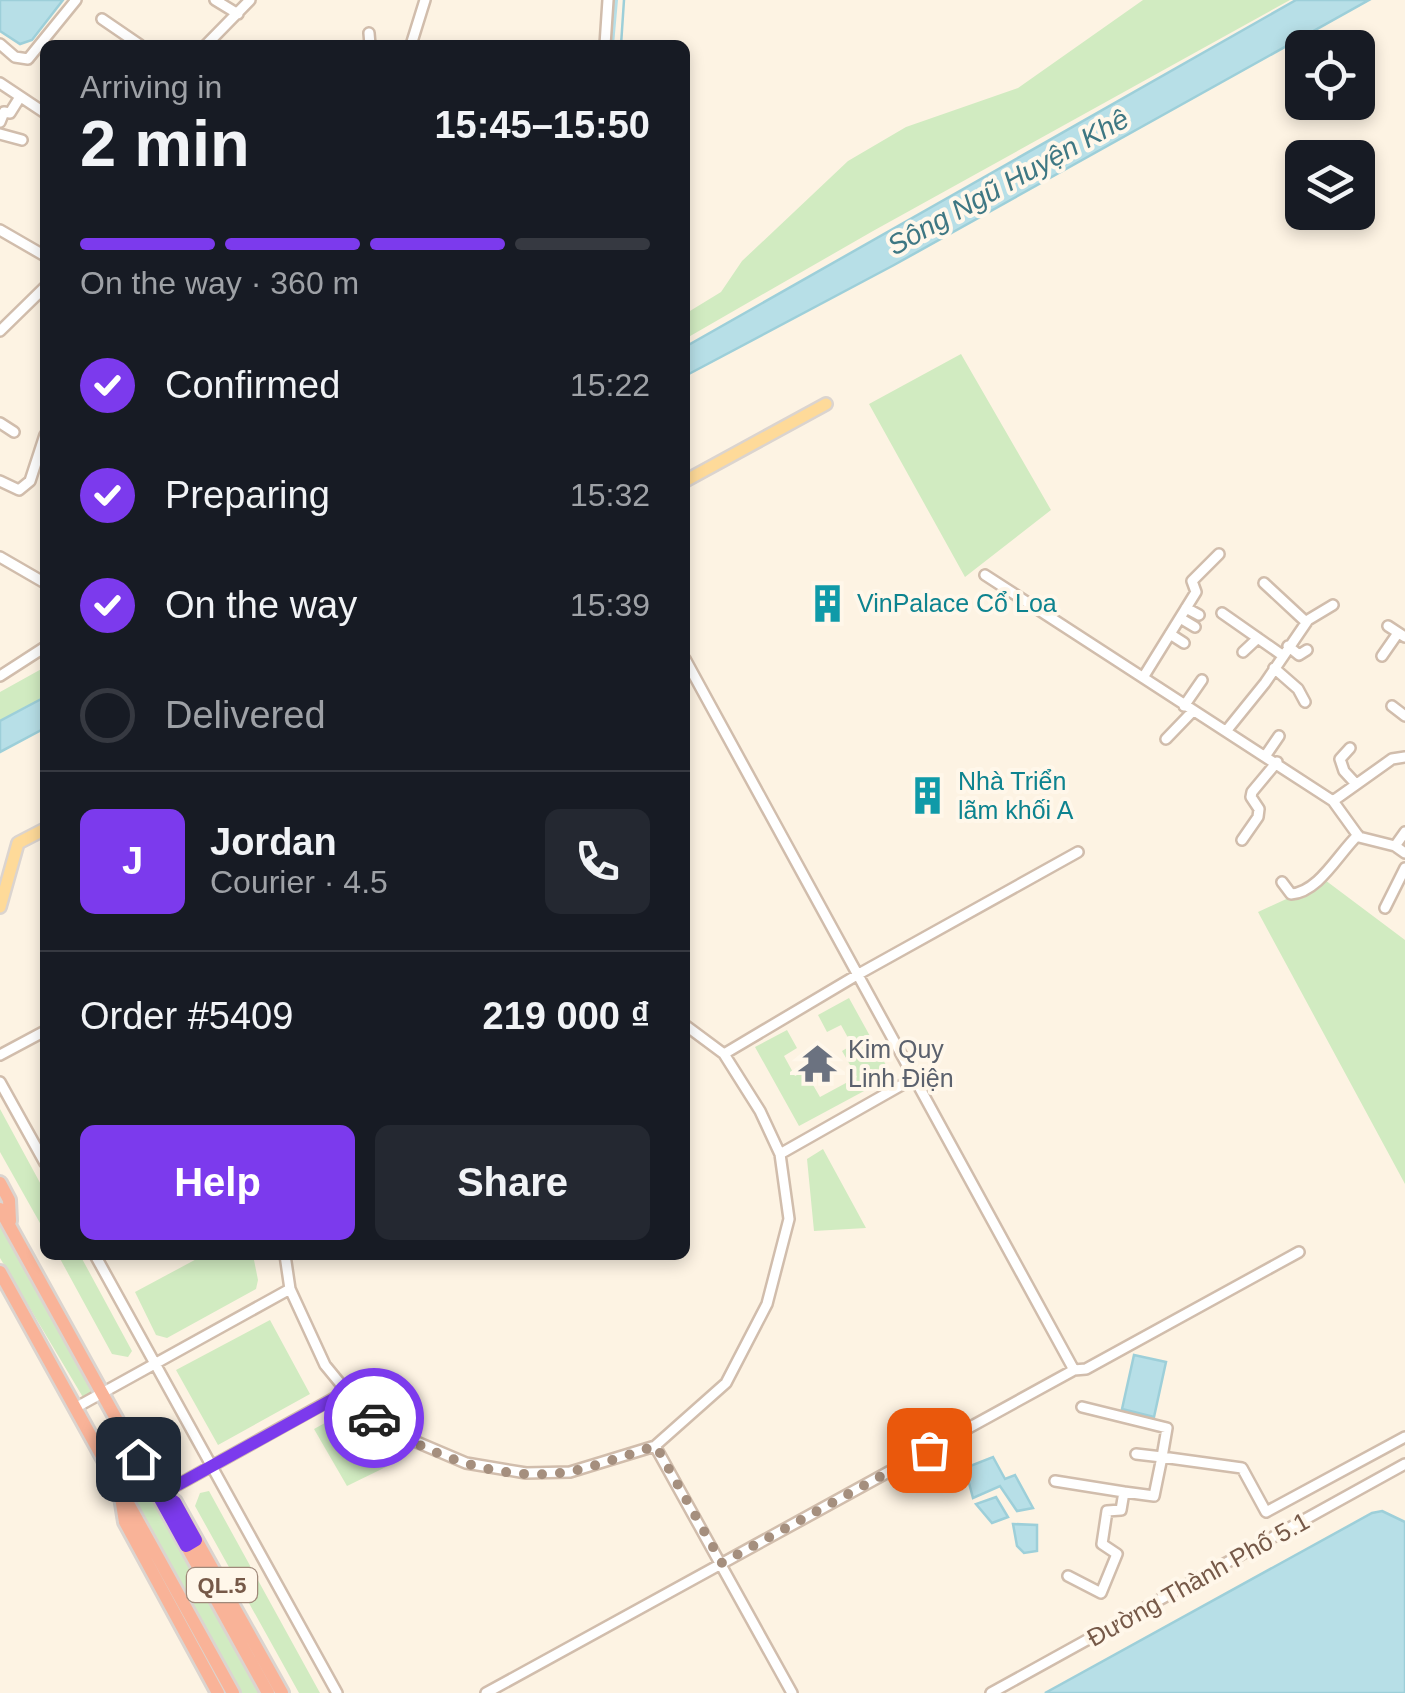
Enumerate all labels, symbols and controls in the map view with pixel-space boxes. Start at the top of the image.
map controls [1285,30,1375,230]
button: locate [1285,30,1375,120]
text: Arriving in [80,69,222,105]
water label: Sông Ngũ Huyện Khê [882,103,1134,261]
text: 15:45–15:50 [434,104,650,146]
text: 2 min [80,107,250,180]
button: layers [1285,140,1375,230]
text: On the way · 360 m [80,265,359,301]
icon: check [80,358,135,413]
text: Confirmed [165,364,340,406]
text: 15:22 [570,367,650,403]
icon: check [80,468,135,523]
text: Preparing [165,474,330,516]
text: 15:32 [570,477,650,513]
icon: check [80,578,135,633]
building icon: VinPalace Cổ Loa [806,582,848,624]
text: On the way [165,584,357,626]
text: 15:39 [570,587,650,623]
place label: VinPalace Cổ Loa [857,589,1057,617]
text: Delivered [165,694,326,736]
place label: Nhà Triển lãm khối A [958,767,1074,824]
building icon: Nhà Triển lãm khối A [907,774,949,816]
button: phone [545,809,650,914]
text: Jordan [210,821,337,863]
text: J [122,840,143,882]
text: Courier · 4.5 [210,864,388,900]
text: Order #5409 [80,995,293,1037]
text: 219 000 ₫ [483,995,650,1037]
place label: Kim Quy Linh Điện [848,1035,954,1092]
temple icon: Kim Quy Linh Điện [797,1042,839,1084]
button: Help [80,1125,355,1240]
button: Share [375,1125,650,1240]
courier [324,1368,424,1468]
icon: car [347,1391,402,1446]
pin [887,1408,972,1493]
pin [96,1417,181,1502]
icon: bag [902,1423,957,1478]
icon: home [111,1432,166,1487]
street label: Đường Thành Phố 5.1 [1082,1506,1314,1652]
road number: QL.5 [187,1568,257,1602]

